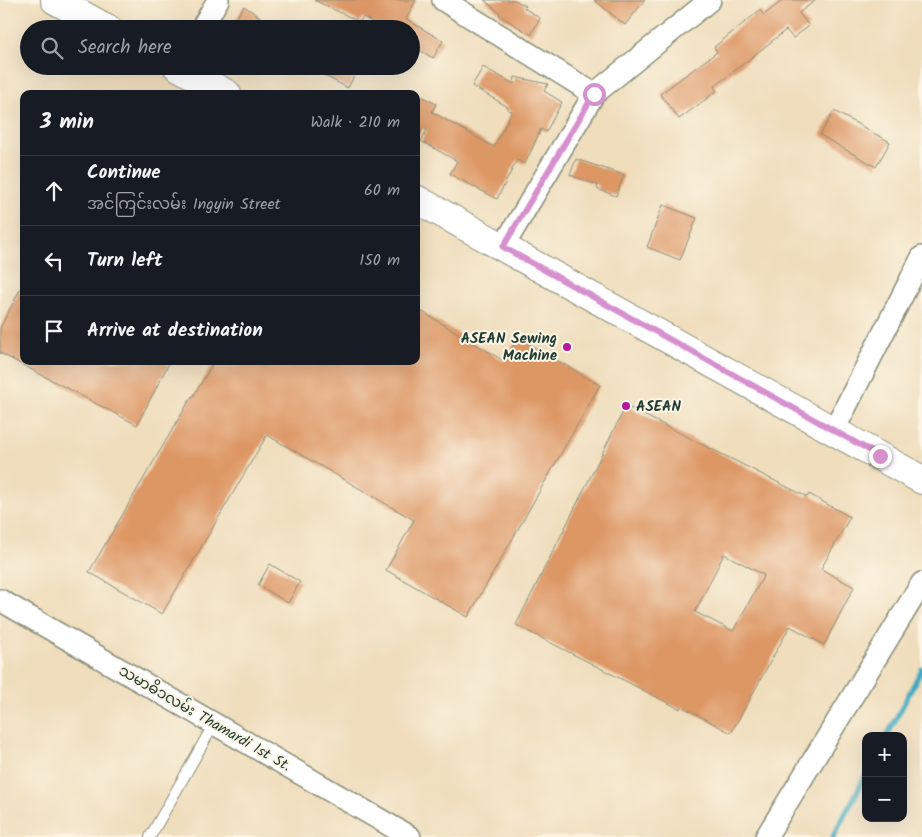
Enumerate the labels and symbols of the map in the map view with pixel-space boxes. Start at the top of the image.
route start [583,83,606,106]
place label: ASEAN Sewing Machine [461,327,558,368]
marker: ASEAN Sewing Machine [561,341,573,353]
place label: ASEAN [636,395,681,419]
marker: ASEAN [620,400,632,412]
route end [869,445,892,468]
street label: သမာဓိ၁လမ်း Thamardi 1st St. [114,659,295,778]

